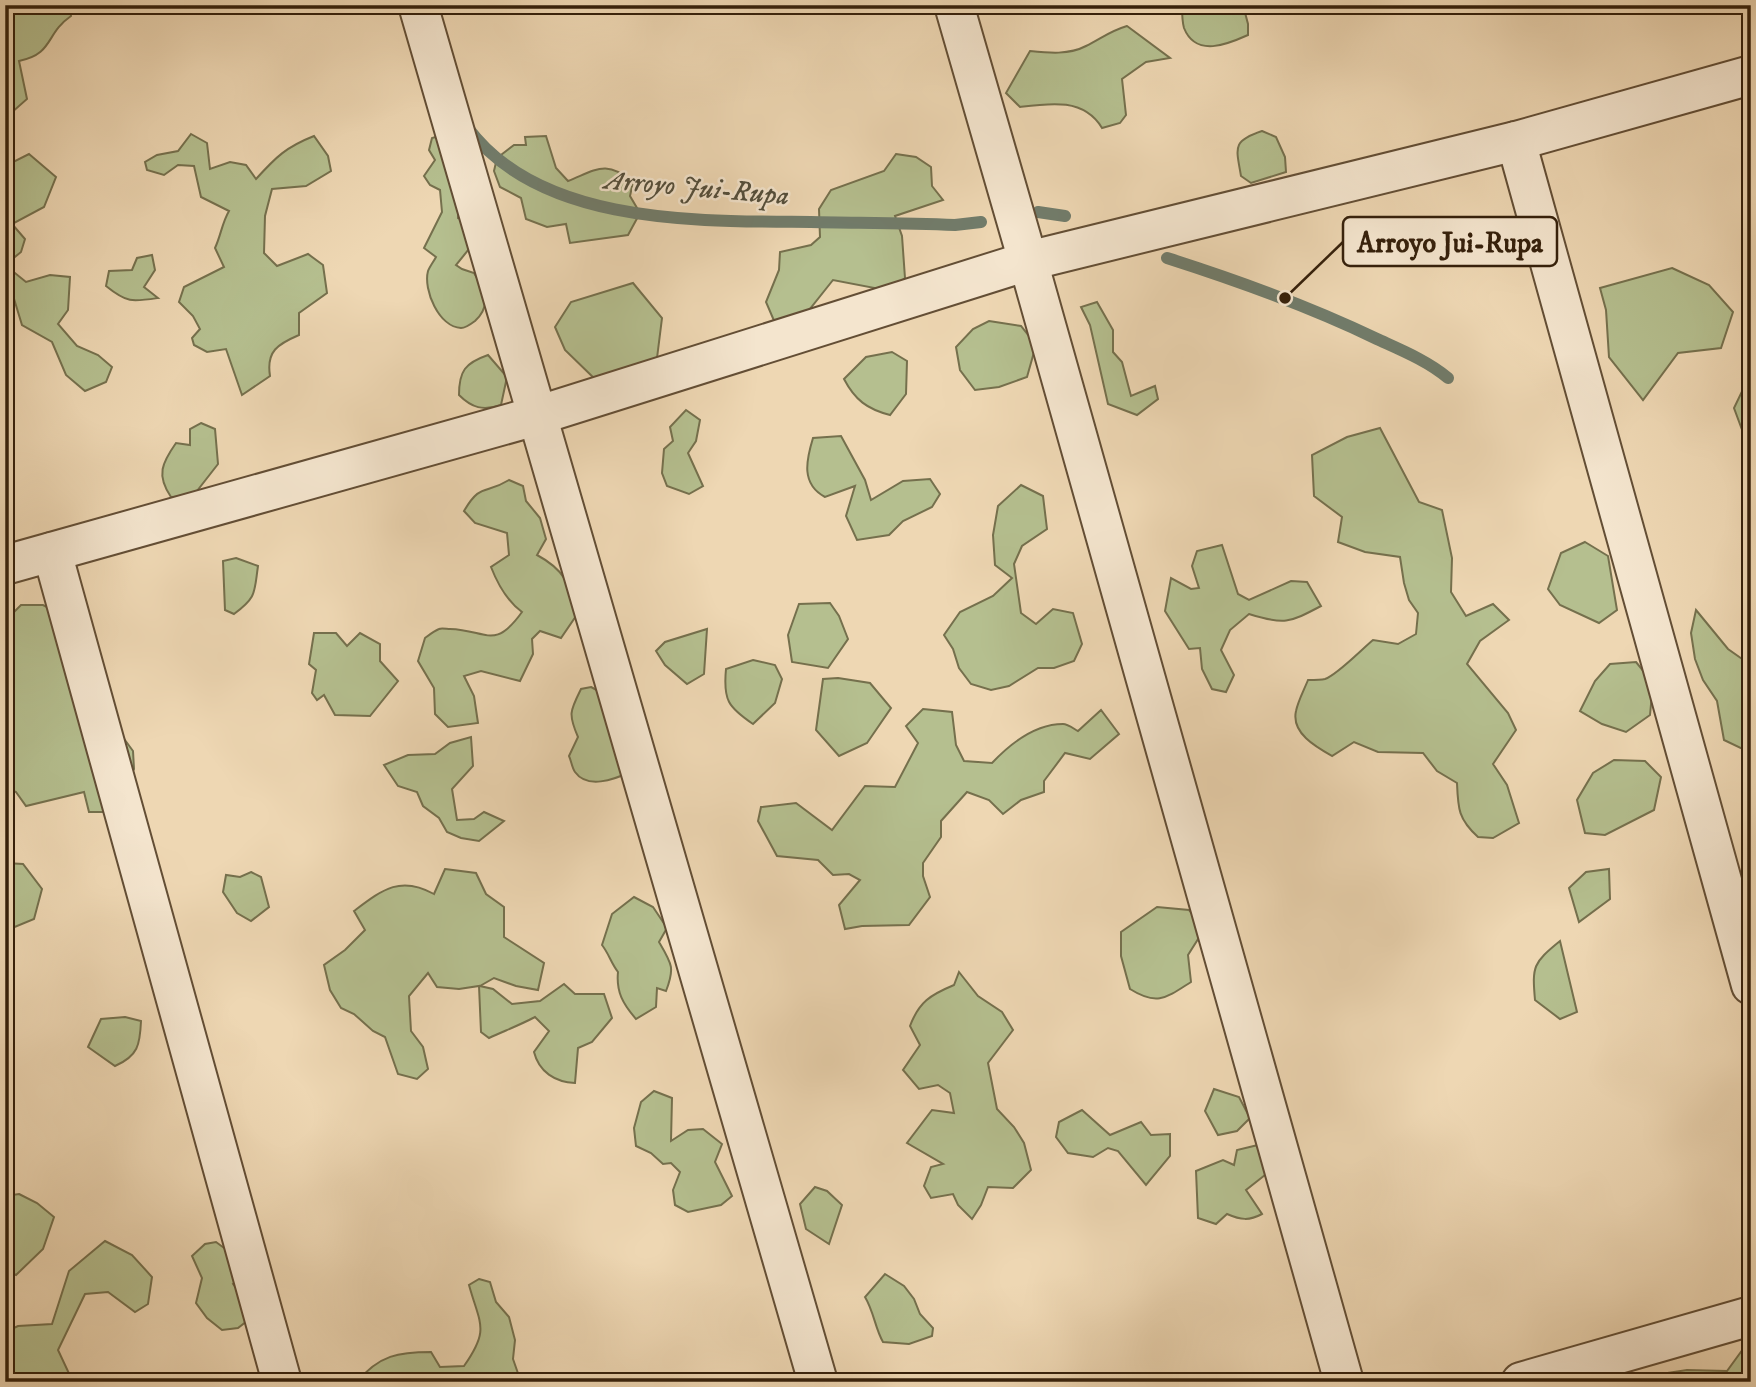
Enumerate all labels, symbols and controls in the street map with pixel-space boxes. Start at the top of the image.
water label: Arroyo Jui-Rupa [601,162,790,213]
callout: Arroyo Jui-Rupa [1343,217,1557,266]
text: Arroyo Jui-Rupa [1356,226,1544,261]

